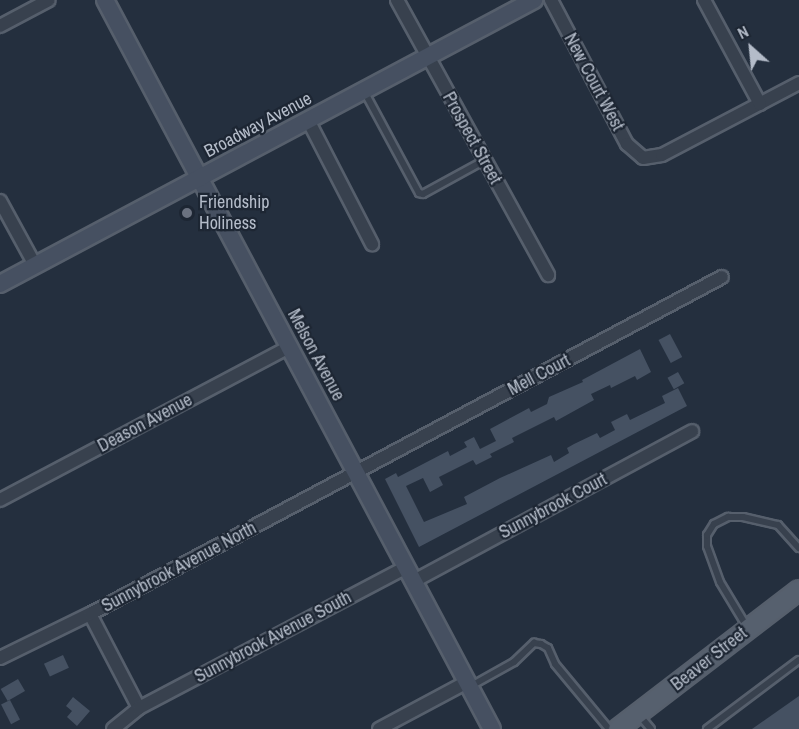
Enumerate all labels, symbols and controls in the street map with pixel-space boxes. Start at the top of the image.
north arrow [721,18,781,78]
text: N [734,20,752,44]
street label: New Court West [559,30,629,134]
street label: Broadway Avenue [200,87,316,163]
street label: Prospect Street [438,88,506,188]
place label: Friendship Holiness [199,192,270,234]
marker: Friendship Holiness [180,206,194,220]
street label: Melson Avenue [283,305,349,405]
street label: Mell Court [504,350,574,400]
street label: Deason Avenue [94,389,196,457]
street label: Sunnybrook Court [495,469,611,543]
street label: Sunnybrook Avenue North [98,517,260,617]
street label: Sunnybrook Avenue South [191,586,355,688]
street label: Beaver Street [667,623,751,695]

